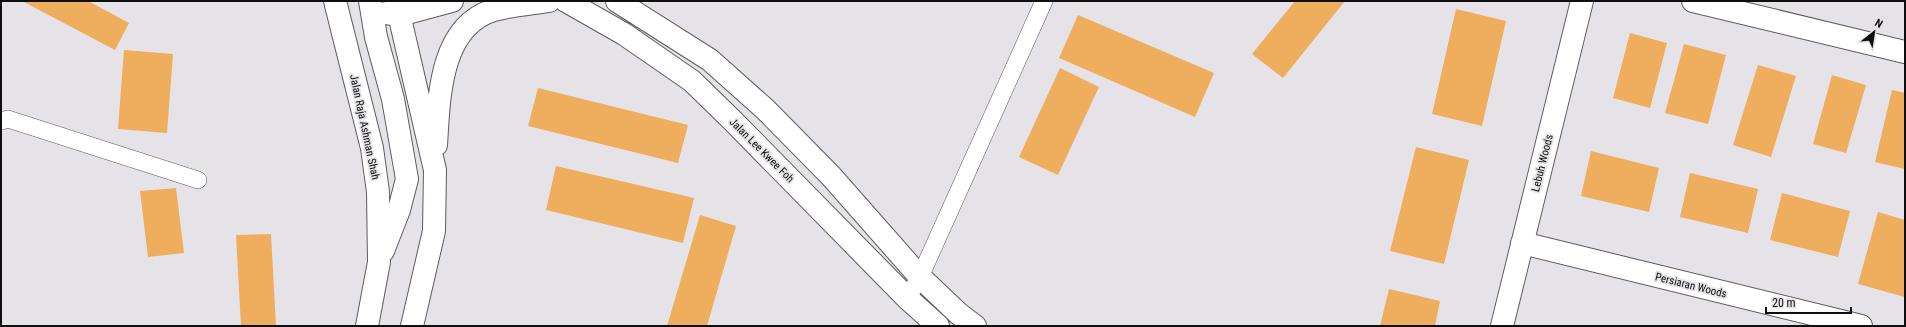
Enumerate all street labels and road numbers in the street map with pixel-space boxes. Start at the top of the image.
street label: Jalan Raja Ashman Shah [347,73,382,181]
street label: Jalan Lee Kwee Foh [727,115,797,185]
street label: Lebuh Woods [1529,133,1556,193]
street label: Persiaran Woods [1654,270,1728,301]

